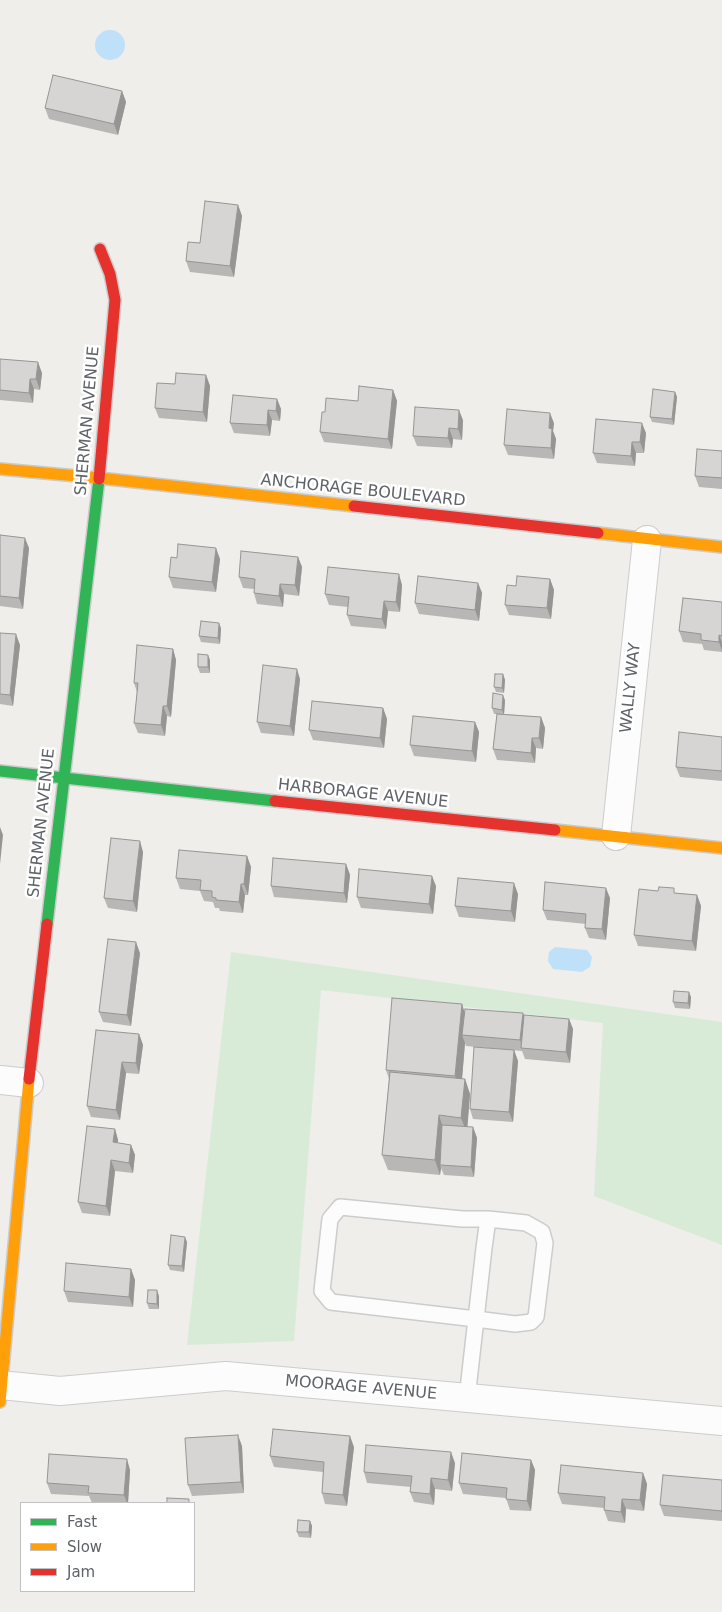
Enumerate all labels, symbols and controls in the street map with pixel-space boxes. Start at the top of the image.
street label: SHERMAN AVENUE [72,345,104,497]
street label: ANCHORAGE BOULEVARD [260,471,466,511]
street label: WALLY WAY [617,642,645,734]
street label: SHERMAN AVENUE [25,747,59,899]
street label: HARBORAGE AVENUE [277,776,449,812]
street label: MOORAGE AVENUE [284,1372,438,1404]
legend [20,1502,195,1592]
text: Fast [67,1513,97,1531]
text: Slow [67,1538,102,1556]
text: Jam [67,1563,95,1581]

